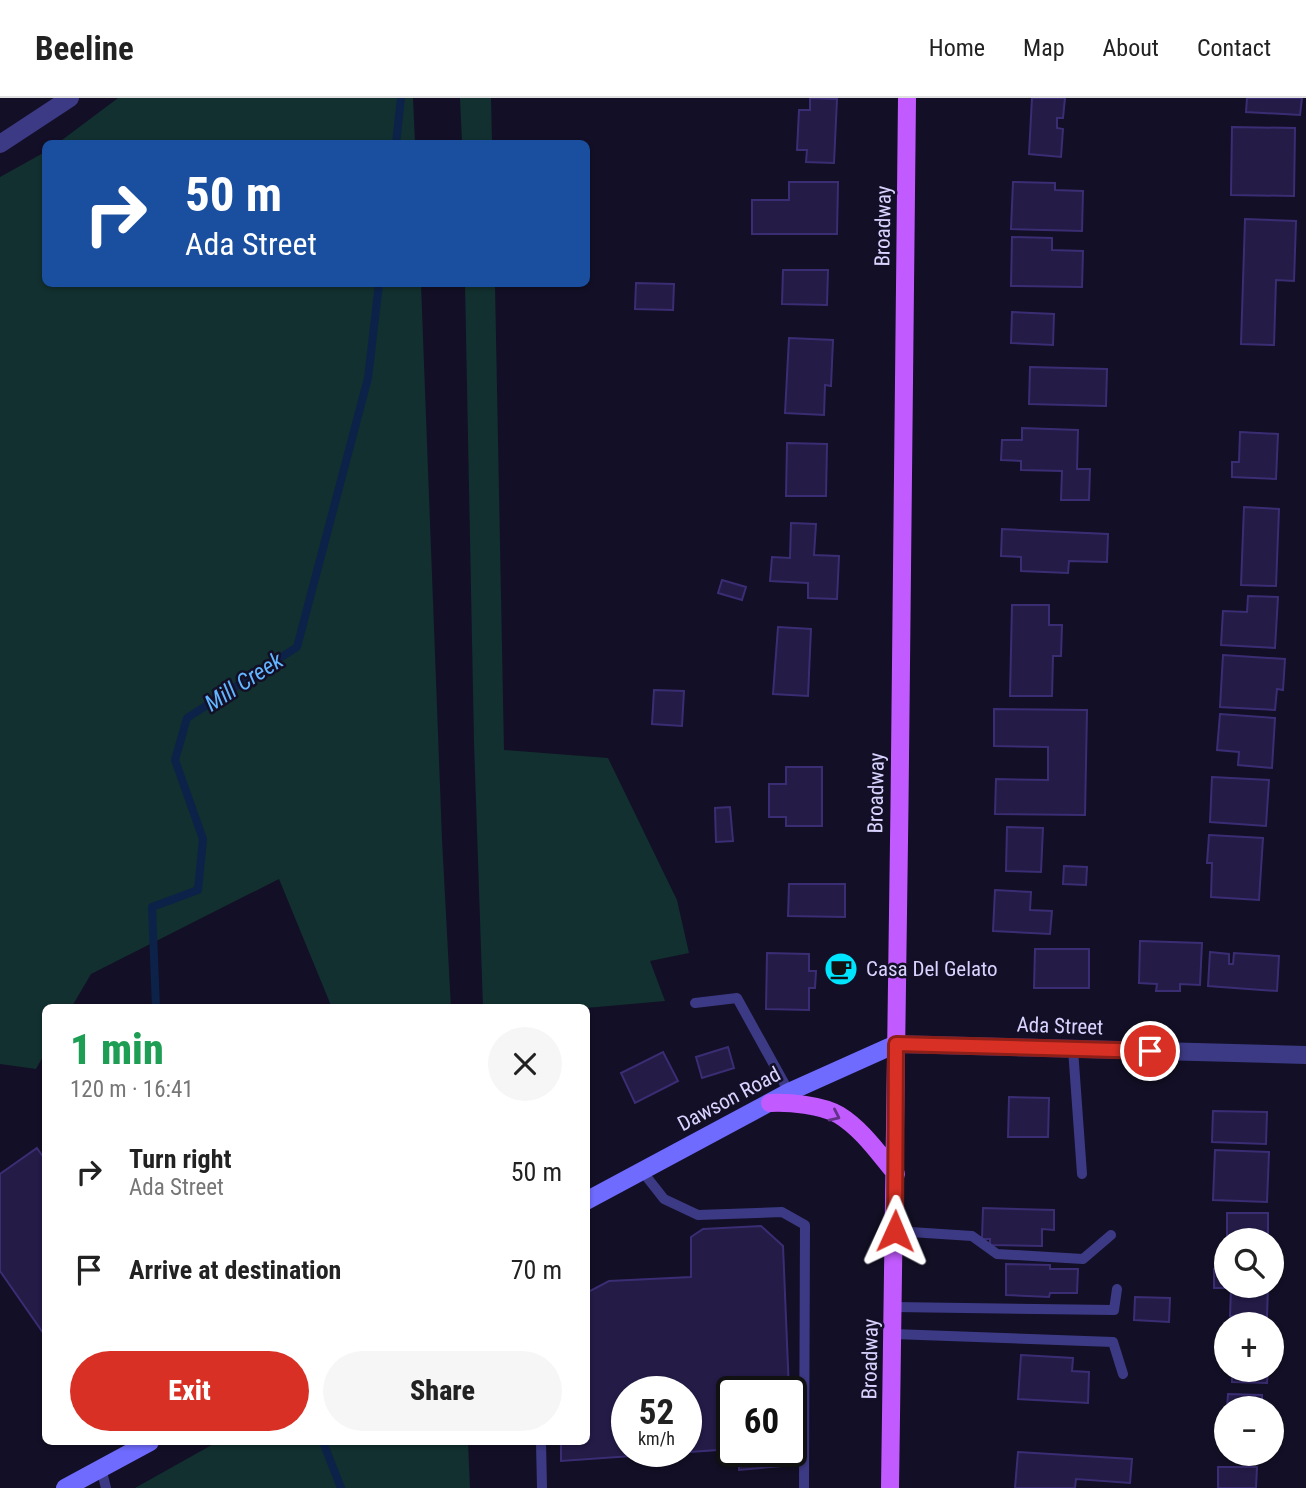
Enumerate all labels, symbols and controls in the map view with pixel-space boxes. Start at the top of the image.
text: Beeline [35,29,134,68]
text: Home [929,34,985,62]
text: Map [1023,34,1065,62]
text: About [1103,34,1159,62]
text: Contact [1197,34,1271,62]
text: 50 m [185,166,282,223]
icon: right [70,168,161,259]
street label: Broadway [870,185,896,267]
text: Ada Street [185,225,317,263]
water label: Mill Creek [200,646,289,717]
street label: Broadway [863,752,889,834]
cafe icon: Casa Del Gelato [822,950,860,988]
place label: Casa Del Gelato [866,957,998,981]
street label: Ada Street [1016,1012,1104,1040]
pin [1120,1021,1180,1081]
text: 1 min [70,1025,164,1074]
button: close [488,1027,562,1101]
icon: arrive [1131,1032,1169,1070]
street label: Dawson Road [673,1062,785,1136]
text: 120 m · 16:41 [70,1076,194,1103]
one-way arrow [828,1107,841,1121]
text: Turn right [129,1144,231,1174]
icon: right [70,1153,108,1191]
text: 50 m [511,1157,562,1187]
text: Ada Street [129,1174,224,1201]
position arrow [858,1194,932,1268]
map controls [1214,1228,1284,1466]
button: search [1214,1228,1284,1298]
icon: arrive [70,1251,108,1289]
text: Arrive at destination [129,1255,341,1285]
text: 70 m [511,1255,562,1285]
button: + [1214,1312,1284,1382]
street label: Broadway [857,1318,883,1400]
button: Exit [70,1351,309,1431]
button: Share [323,1351,562,1431]
speed limit sign: 60 [716,1376,807,1467]
text: 52 [639,1392,674,1433]
button: − [1214,1396,1284,1466]
text: km/h [638,1428,675,1449]

